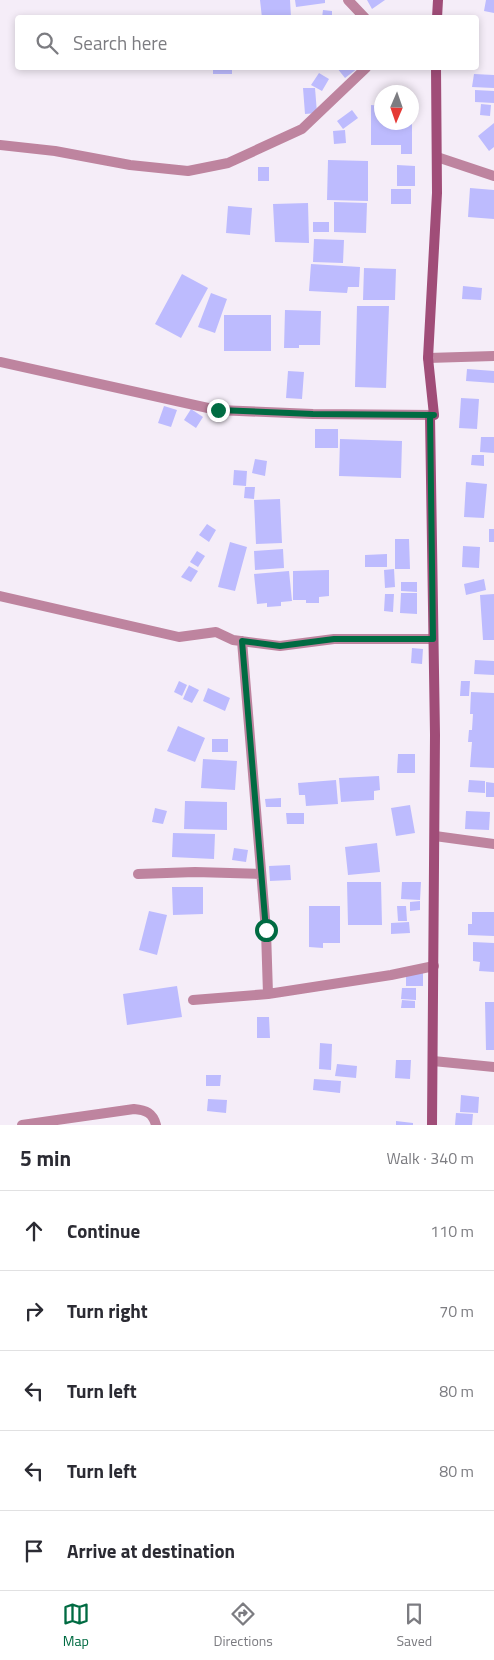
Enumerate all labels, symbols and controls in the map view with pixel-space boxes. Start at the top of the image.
search box [15,15,479,70]
text: Search here [73,28,167,57]
icon: search [33,29,61,57]
north arrow [374,85,419,130]
route end [207,399,230,422]
route start [255,919,278,942]
text: 5 min [20,1142,71,1174]
text: Walk · 340 m [386,1146,474,1170]
text: Continue [67,1216,140,1245]
icon: ahead [20,1217,48,1245]
text: 110 m [430,1219,474,1243]
text: Turn right [67,1296,148,1325]
icon: right [20,1297,48,1325]
text: 70 m [439,1299,474,1323]
text: Turn left [67,1376,137,1405]
icon: left [20,1377,48,1405]
text: 80 m [439,1379,474,1403]
text: Turn left [67,1456,137,1485]
icon: left [20,1457,48,1485]
text: 80 m [439,1459,474,1483]
text: Arrive at destination [67,1536,235,1565]
icon: arrive [20,1537,48,1565]
tab: Map [62,1600,90,1651]
tab: Directions [213,1600,273,1651]
tab: Saved [397,1600,432,1651]

